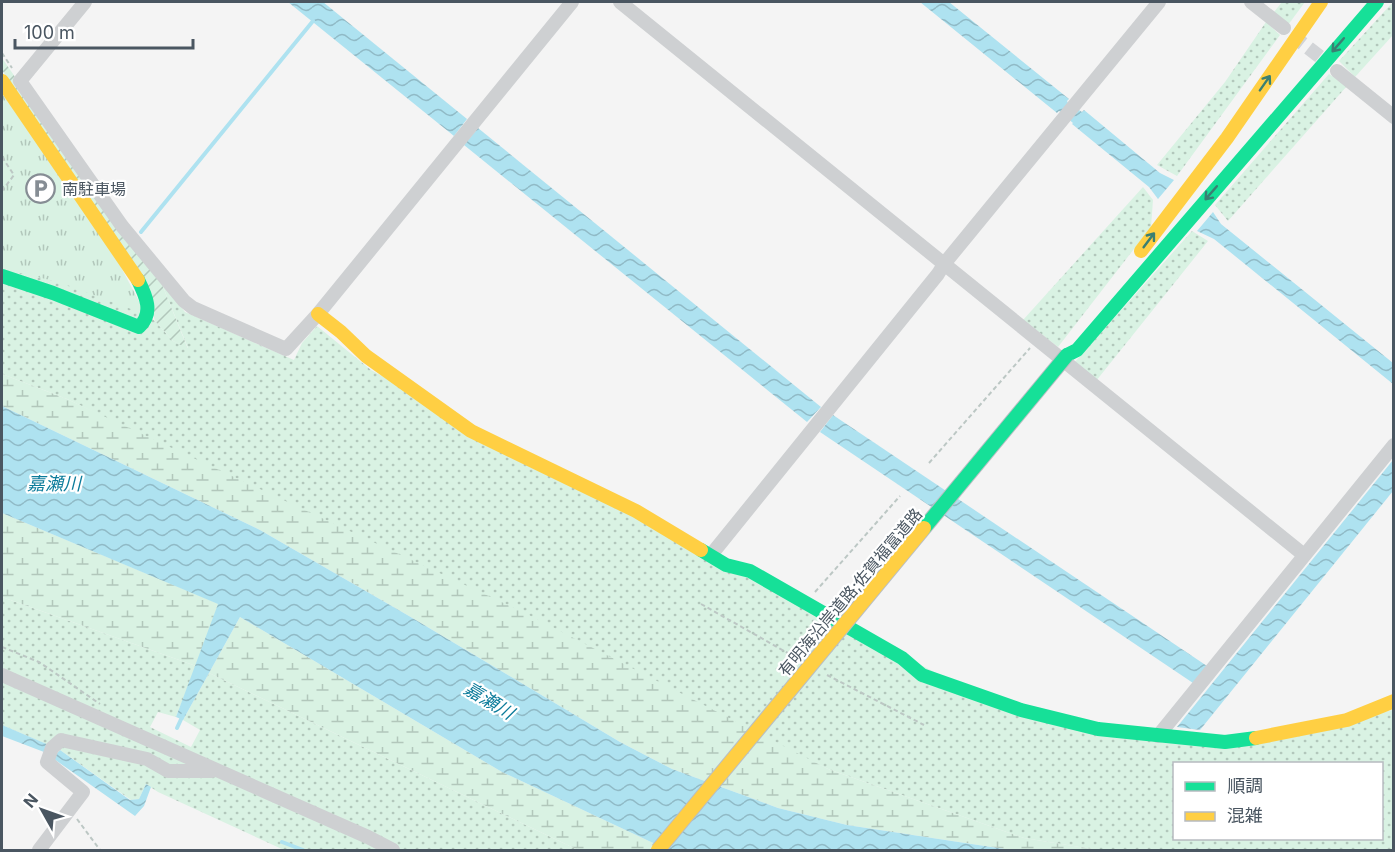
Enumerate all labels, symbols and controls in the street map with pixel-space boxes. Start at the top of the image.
scale bar [15,12,194,50]
text: 100 m [24,22,75,43]
one-way arrow [1332,37,1345,53]
one-way arrow [1259,75,1271,92]
parking icon: 南駐車場 [25,173,57,205]
place label: 南駐車場 [62,179,126,199]
one-way arrow [1205,185,1218,201]
one-way arrow [1143,232,1156,248]
water label: 嘉瀬川 [27,473,83,494]
street label: 有明海沿岸道路;佐賀福富道路 [774,504,926,680]
water label: 嘉瀬川 [461,678,520,725]
legend [1173,762,1383,840]
text: 順調 [1227,775,1263,796]
north arrow [12,780,72,840]
text: N [19,789,42,811]
text: 混雑 [1227,805,1263,826]

